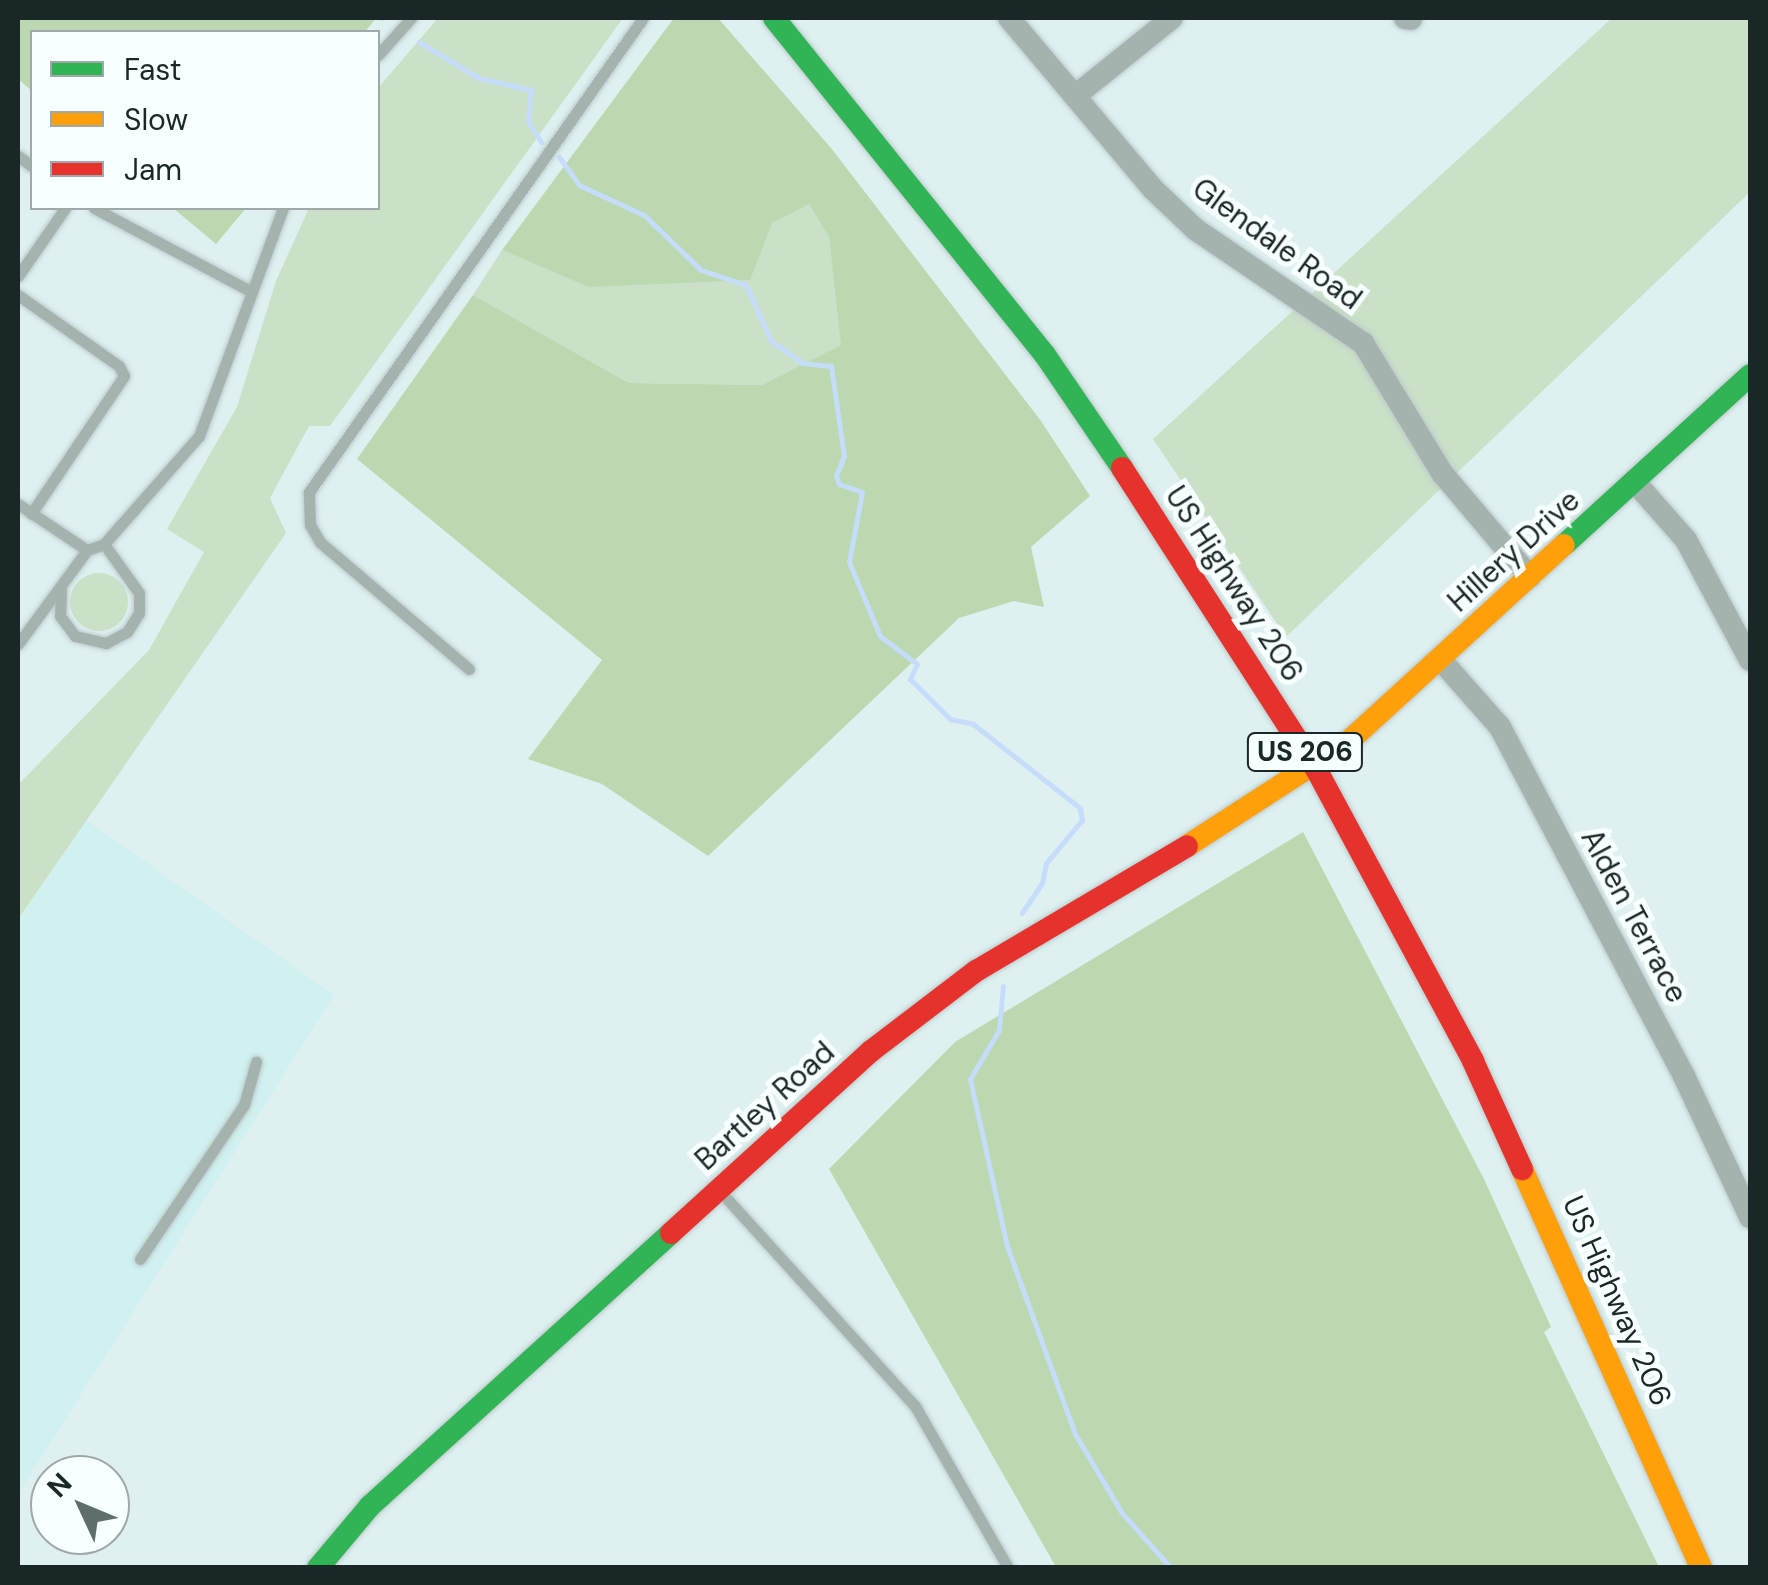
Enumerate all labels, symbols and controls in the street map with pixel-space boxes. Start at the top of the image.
legend [30,30,380,210]
text: Fast [124,50,182,89]
text: Slow [124,100,188,139]
text: Jam [124,150,182,189]
street label: Glendale Road [1185,171,1369,317]
street label: US Highway 206 [1157,479,1311,689]
street label: Hillery Drive [1441,482,1587,620]
road number: US 206 [1245,729,1365,775]
street label: Alden Terrace [1573,823,1695,1009]
street label: Bartley Road [688,1034,842,1178]
street label: US Highway 206 [1555,1191,1679,1411]
north arrow [30,1455,130,1555]
text: N [39,1465,80,1505]

